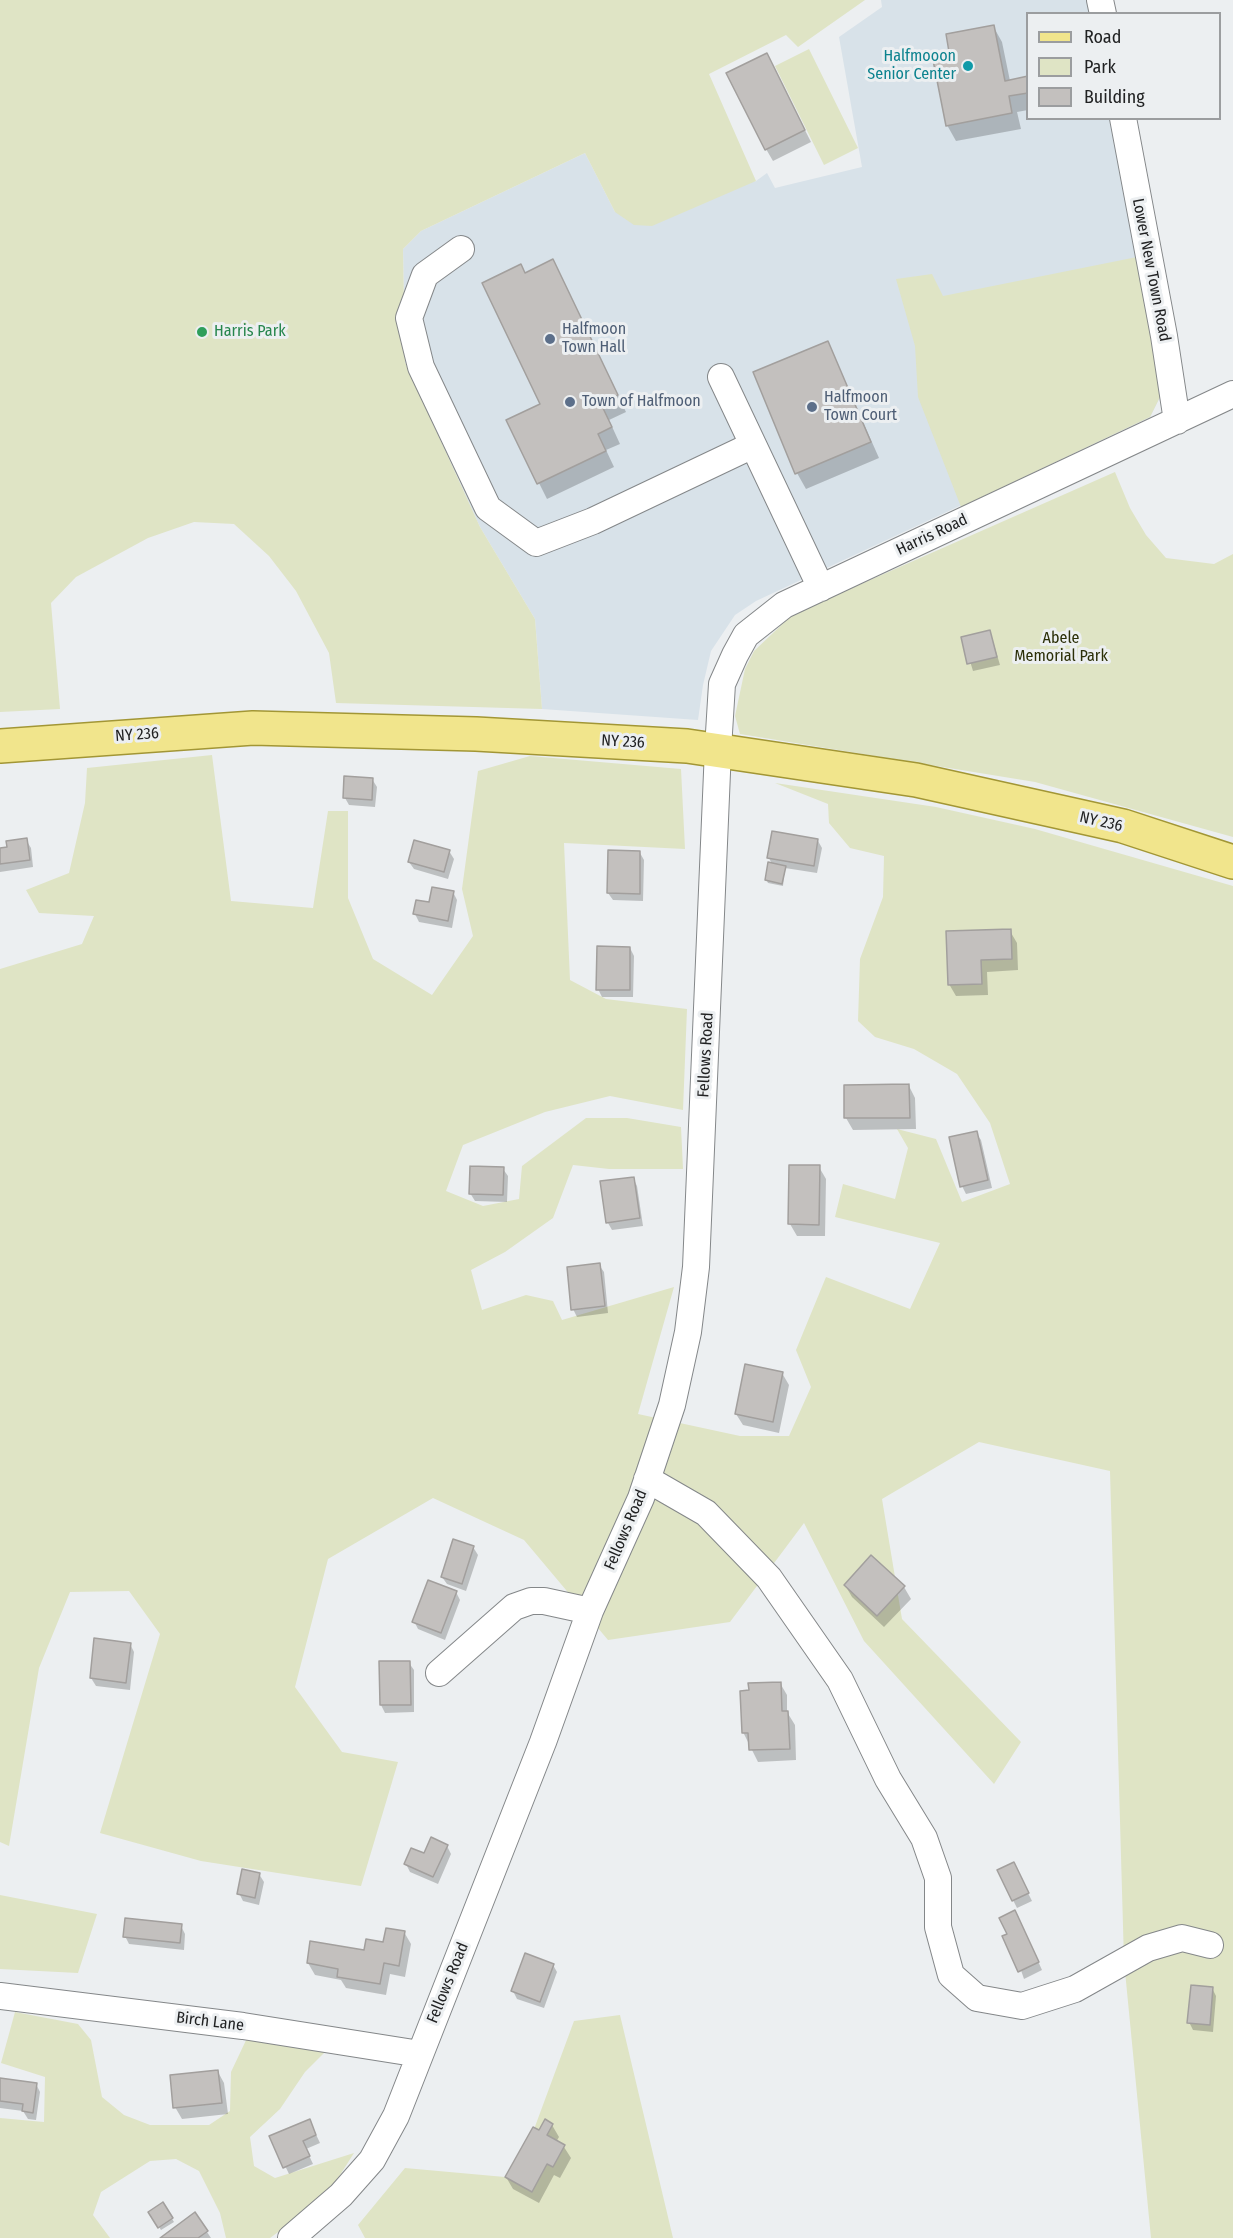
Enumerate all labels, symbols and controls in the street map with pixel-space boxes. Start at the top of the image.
legend [1026,12,1221,120]
text: Road [1084,26,1121,48]
place label: Halfmooon Senior Center [867,47,956,85]
text: Park [1084,56,1116,78]
marker: Halfmooon Senior Center [961,59,975,73]
text: Building [1084,86,1145,108]
street label: Lower New Town Road [1128,197,1174,343]
place label: Halfmoon Town Hall [562,320,626,358]
place label: Harris Park [214,322,286,342]
marker: Harris Park [195,325,209,339]
marker: Halfmoon Town Hall [543,332,557,346]
place label: Halfmoon Town Court [824,388,897,426]
place label: Town of Halfmoon [582,392,701,412]
marker: Town of Halfmoon [563,395,577,409]
marker: Halfmoon Town Court [805,400,819,414]
street label: Harris Road [893,510,971,560]
park label: Abele Memorial Park [1014,629,1108,667]
street label: NY 236 [115,724,159,746]
street label: NY 236 [601,731,645,753]
street label: NY 236 [1078,808,1124,836]
street label: Fellows Road [694,1012,718,1098]
street label: Fellows Road [600,1487,652,1573]
street label: Fellows Road [423,1940,473,2026]
street label: Birch Lane [175,2008,245,2036]

